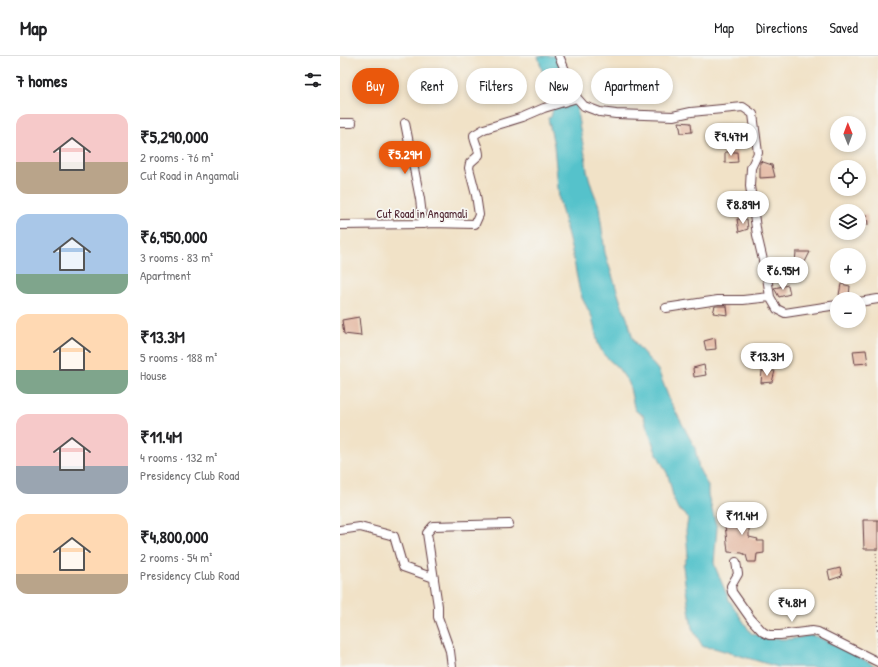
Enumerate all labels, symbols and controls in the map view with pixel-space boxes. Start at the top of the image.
text: Map [20,15,47,41]
text: Map [714,18,734,37]
text: Directions [756,18,807,37]
text: Saved [829,18,858,37]
chip: Buy [352,68,399,104]
chip: Rent [407,68,458,104]
chip: Filters [466,68,527,104]
chip: New [535,68,583,104]
chip: Apartment [591,68,673,104]
text: 7 homes [16,69,67,92]
icon: filters [302,69,324,91]
north arrow [830,116,866,152]
map controls [830,116,866,328]
pin: ₹9.47M [698,123,764,157]
text: ₹5,290,000 [140,125,208,148]
text: ₹9.47M [714,127,748,145]
icon: home [48,130,96,178]
pin: ₹5.29M [372,141,438,175]
text: ₹5.29M [388,145,422,163]
text: 2 rooms · 76 m² [140,148,213,166]
button: locate [830,160,866,196]
text: Cut Road in Angamali [140,166,239,184]
pin: ₹8.89M [710,191,776,225]
text: ₹8.89M [726,195,760,213]
button: layers [830,204,866,240]
street label: Cut Road in Angamali [376,205,468,222]
text: ₹6,950,000 [140,225,207,248]
icon: home [48,230,96,278]
text: 3 rooms · 83 m² [140,248,213,266]
button: + [830,248,866,284]
pin: ₹6.95M [750,257,816,291]
text: ₹6.95M [766,261,800,279]
text: Apartment [140,266,191,284]
button: − [830,292,866,328]
text: ₹13.3M [140,325,185,348]
icon: home [48,330,96,378]
pin: ₹13.3M [734,343,800,377]
text: ₹13.3M [750,347,784,365]
text: 5 rooms · 188 m² [140,348,217,366]
text: House [140,366,167,384]
text: ₹11.4M [140,425,182,448]
icon: home [48,430,96,478]
text: 4 rooms · 132 m² [140,448,217,466]
text: Presidency Club Road [140,466,239,484]
pin: ₹11.4M [709,502,775,536]
text: ₹11.4M [726,506,758,524]
text: ₹4,800,000 [140,525,208,548]
icon: home [48,530,96,578]
text: 2 rooms · 54 m² [140,548,212,566]
text: Presidency Club Road [140,566,239,584]
pin: ₹4.8M [764,589,820,623]
text: ₹4.8M [778,593,806,611]

